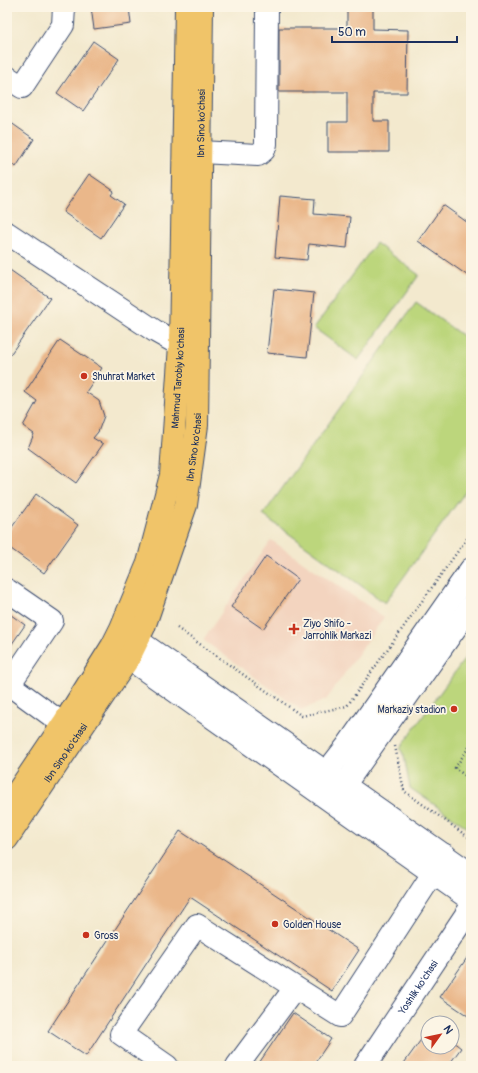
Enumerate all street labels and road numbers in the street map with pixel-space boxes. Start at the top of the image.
street label: Ibn Sino ko'chasi [195,89,208,158]
street label: Mahmud Tarobiy ko'chasi [169,327,187,429]
street label: Ibn Sino ko'chasi [184,413,204,482]
street label: Ibn Sino ko'chasi [42,721,90,785]
street label: Yoshlik ko'chasi [396,958,441,1018]

